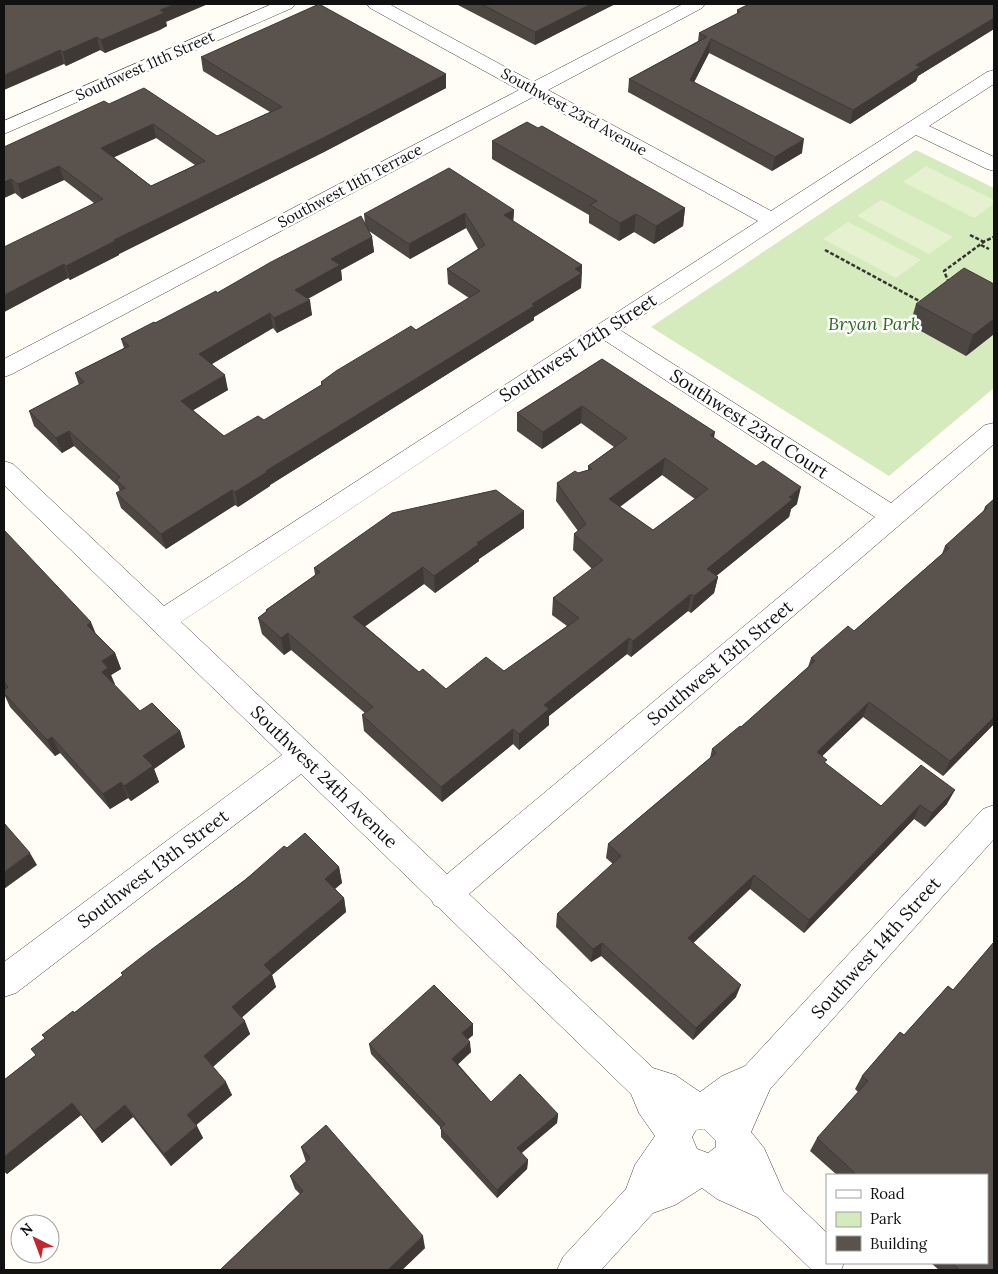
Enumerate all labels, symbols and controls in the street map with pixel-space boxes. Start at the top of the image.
street label: Southwest 11th Street [73,26,217,105]
street label: Southwest 23rd Avenue [498,63,651,160]
street label: Southwest 11th Terrace [274,139,425,232]
street label: Southwest 12th Street [495,288,661,407]
park label: Bryan Park [828,312,920,335]
street label: Southwest 23rd Court [666,364,833,483]
street label: Southwest 13th Street [642,595,797,730]
street label: Southwest 24th Avenue [246,700,403,853]
street label: Southwest 13th Street [73,804,233,933]
street label: Southwest 14th Street [806,872,945,1023]
legend [826,1174,988,1264]
text: Road [870,1184,905,1203]
text: Park [870,1209,901,1228]
north arrow [10,1214,60,1264]
text: N [16,1219,36,1240]
text: Building [870,1234,928,1253]

